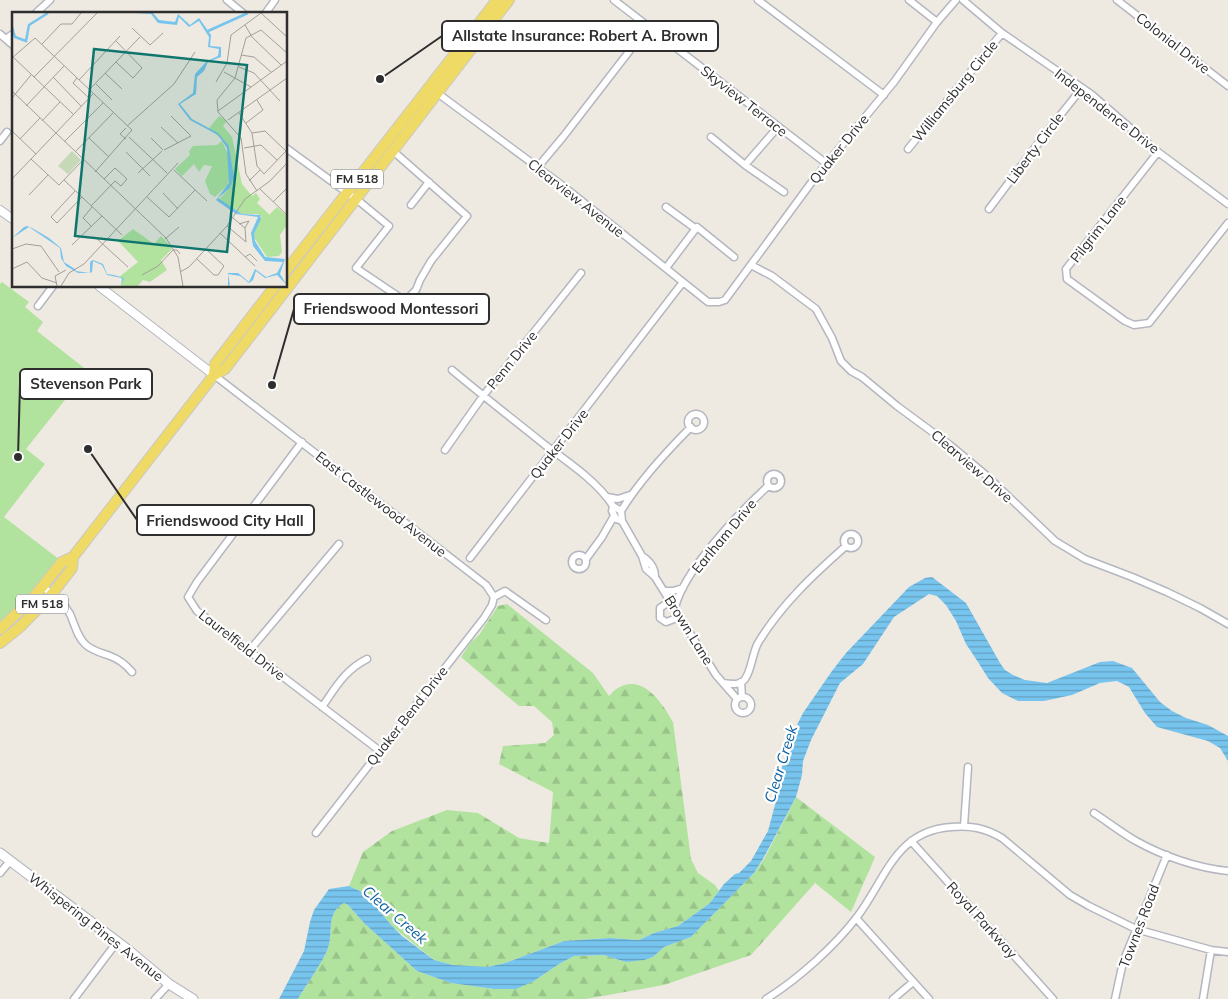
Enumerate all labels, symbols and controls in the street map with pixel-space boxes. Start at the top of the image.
street label: Colonial Drive [1132,8,1214,78]
inset map [12,12,288,288]
callout: Allstate Insurance: Robert A. Brown [442,21,718,51]
text: Allstate Insurance: Robert A. Brown [452,26,708,45]
street label: Williamsburg Circle [908,36,1002,146]
street label: Skyview Terrace [697,61,791,141]
street label: Independence Drive [1051,64,1163,158]
street label: Liberty Circle [1002,109,1068,187]
street label: Quaker Drive [805,111,873,187]
street label: Clearview Avenue [524,155,628,241]
road number: FM 518 [331,170,383,188]
street label: Pilgrim Lane [1066,192,1130,266]
callout: Friendswood Montessori [294,294,489,324]
text: Friendswood Montessori [304,299,478,318]
street label: Penn Drive [483,327,541,393]
callout: Stevenson Park [20,369,152,399]
text: Stevenson Park [30,374,142,393]
street label: Quaker Drive [526,405,592,483]
street label: Clearview Drive [927,426,1017,506]
street label: East Castlewood Avenue [312,447,450,561]
street label: Earlham Drive [688,495,760,577]
callout: Friendswood City Hall [137,505,314,535]
text: Friendswood City Hall [146,511,304,530]
street label: Brown Lane [661,592,717,668]
road number: FM 518 [16,594,68,614]
street label: Laurelfield Drive [195,606,289,684]
street label: Quaker Bend Drive [362,662,452,770]
water label: Clear Creek [760,722,802,805]
street label: Whispering Pines Avenue [25,869,167,985]
street label: Royal Parkway [943,878,1022,963]
water label: Clear Creek [359,881,433,949]
street label: Townes Road [1115,882,1163,970]

